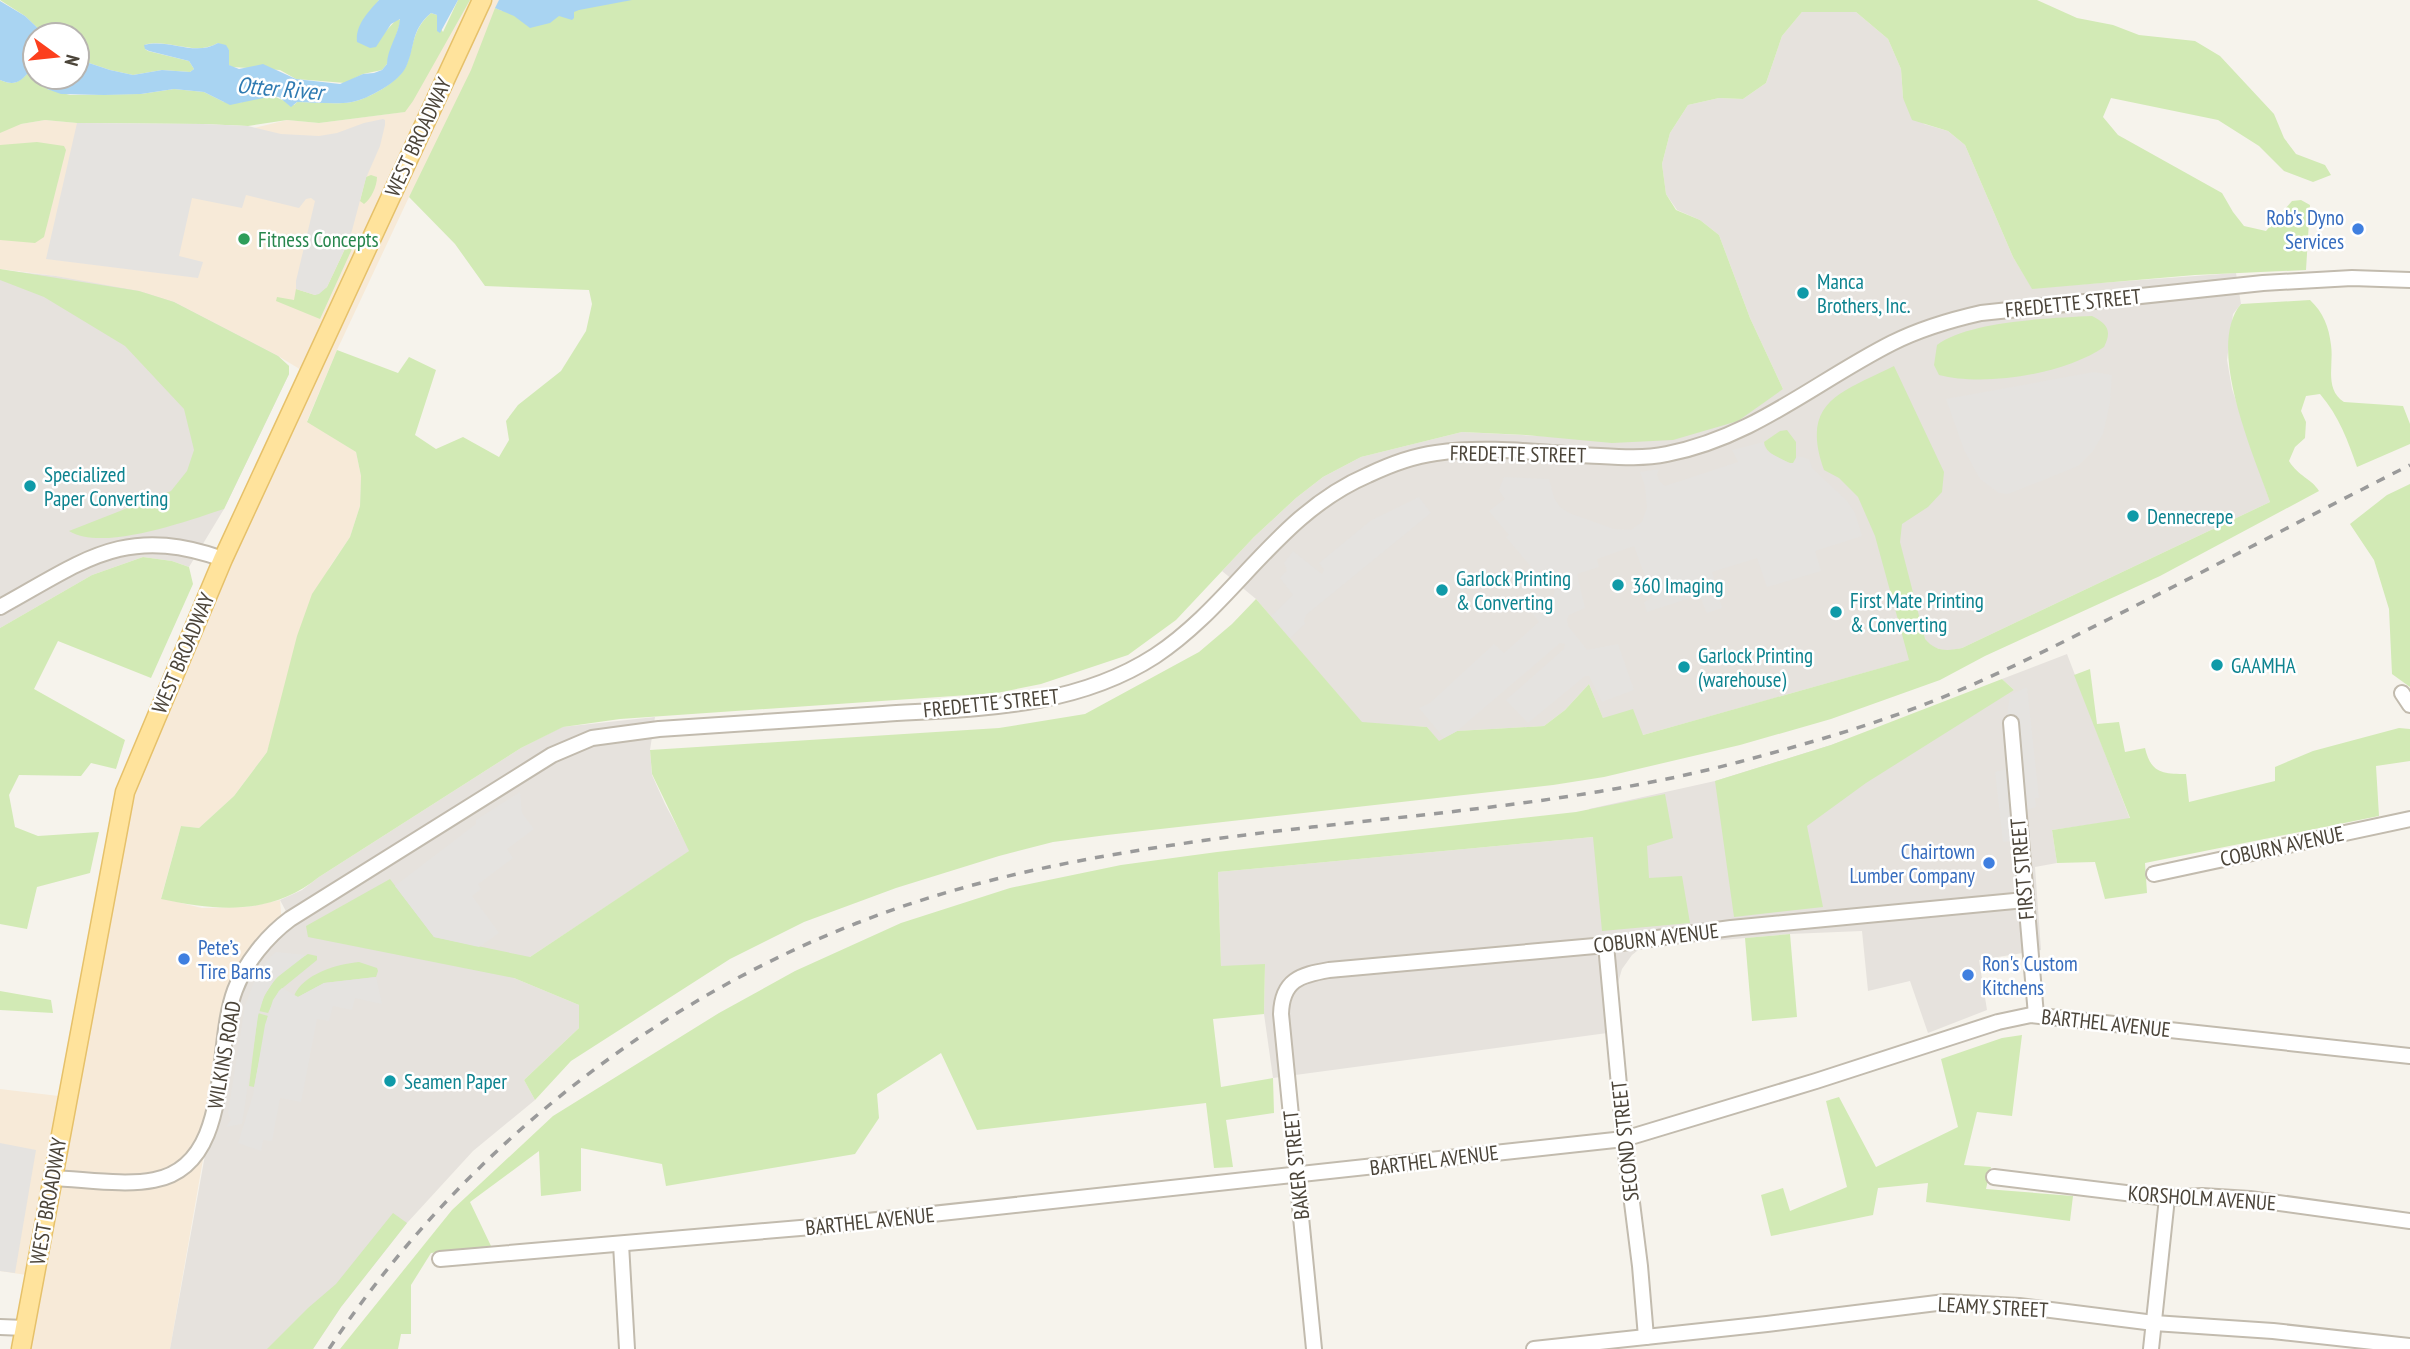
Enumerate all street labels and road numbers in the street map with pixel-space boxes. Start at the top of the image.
street label: WEST BROADWAY [379,73,458,201]
street label: FREDETTE STREET [2004,282,2143,324]
street label: FREDETTE STREET [1450,439,1587,469]
street label: WEST BROADWAY [146,588,221,717]
street label: FREDETTE STREET [922,682,1061,724]
street label: FIRST STREET [2004,817,2040,921]
street label: COBURN AVENUE [2218,820,2346,872]
street label: COBURN AVENUE [1592,917,1720,959]
street label: WILKINS ROAD [201,999,247,1111]
street label: BARTHEL AVENUE [2040,1003,2172,1043]
street label: SECOND STREET [1605,1079,1645,1203]
street label: BAKER STREET [1277,1108,1315,1221]
street label: WEST BROADWAY [24,1135,73,1266]
street label: BARTHEL AVENUE [1368,1139,1500,1181]
street label: KORSHOLM AVENUE [2127,1179,2277,1217]
street label: BARTHEL AVENUE [804,1201,936,1241]
street label: LEAMY STREET [1937,1291,2049,1323]

